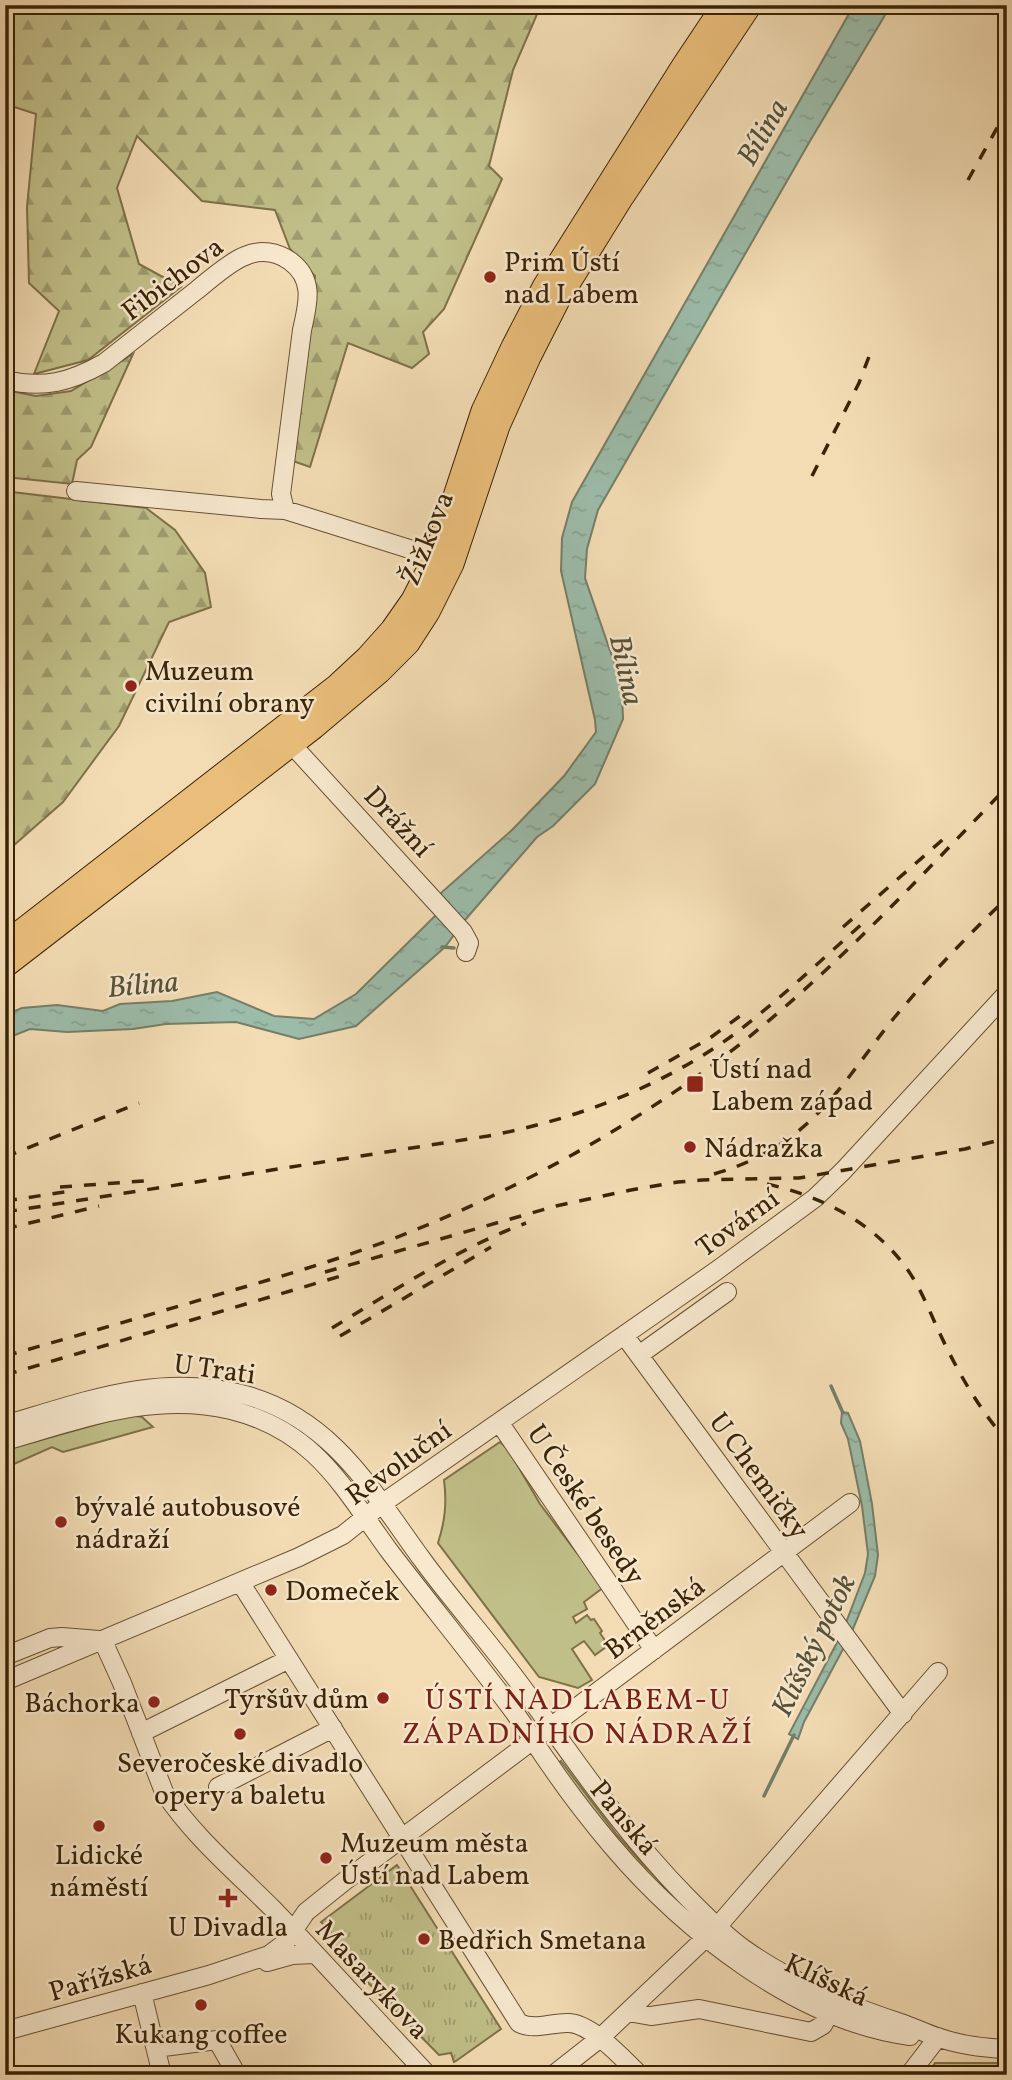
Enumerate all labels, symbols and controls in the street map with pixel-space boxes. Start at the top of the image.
water label: Bílina [728,92,800,174]
street label: Fibichova [114,229,233,331]
place label: Prim Ústí nad Labem [504,244,639,315]
marker: Prim Ústí nad Labem [482,269,498,285]
street label: Žižkova [392,486,465,592]
water label: Bílina [597,631,653,710]
place label: Muzeum civilní obrany [145,653,315,724]
marker: Muzeum civilní obrany [123,678,139,694]
street label: Drážní [354,778,441,868]
water label: Bílina [106,962,181,1010]
place label: Ústí nad Labem západ [711,1051,873,1122]
marker: Ústí nad Labem západ [685,1074,705,1094]
place label: Nádražka [704,1130,823,1169]
marker: Nádražka [682,1139,698,1155]
street label: Tovární [689,1180,789,1268]
street label: U Trati [171,1345,258,1396]
street label: U Chemičky [699,1405,817,1548]
street label: Revoluční [338,1412,461,1516]
street label: U České besedy [517,1417,653,1594]
place label: bývalé autobusové nádraží [75,1489,301,1560]
marker: bývalé autobusové nádraží [53,1514,69,1530]
water label: Klíšský potok [762,1567,867,1724]
street label: Brněnská [597,1568,714,1670]
place label: Domeček [285,1573,399,1612]
marker: Domeček [263,1582,279,1598]
district label: ÚSTÍ NAD LABEM-U ZÁPADNÍHO NÁDRAŽÍ [402,1680,754,1756]
place label: Tyršův dům [224,1681,369,1720]
place label: Báchorka [24,1685,140,1724]
marker: Tyršův dům [375,1690,391,1706]
marker: Báchorka [146,1694,162,1710]
marker: Severočeské divadlo opery a baletu [232,1726,248,1742]
place label: Severočeské divadlo opery a baletu [117,1745,363,1816]
street label: Panská [580,1772,666,1865]
marker: Lidické náměstí [91,1818,107,1834]
place label: Muzeum města Ústí nad Labem [340,1825,530,1896]
place label: Lidické náměstí [50,1837,149,1908]
marker: Muzeum města Ústí nad Labem [318,1850,334,1866]
marker: U Divadla [220,1890,236,1906]
place label: U Divadla [168,1909,288,1948]
street label: Masarykova [305,1912,437,2049]
place label: Bedřich Smetana [438,1922,647,1961]
marker: Bedřich Smetana [416,1931,432,1947]
street label: Klíšská [777,1945,875,2018]
street label: Pařížská [45,1946,157,2013]
marker: Kukang coffee [193,1997,209,2013]
place label: Kukang coffee [114,2016,288,2055]

